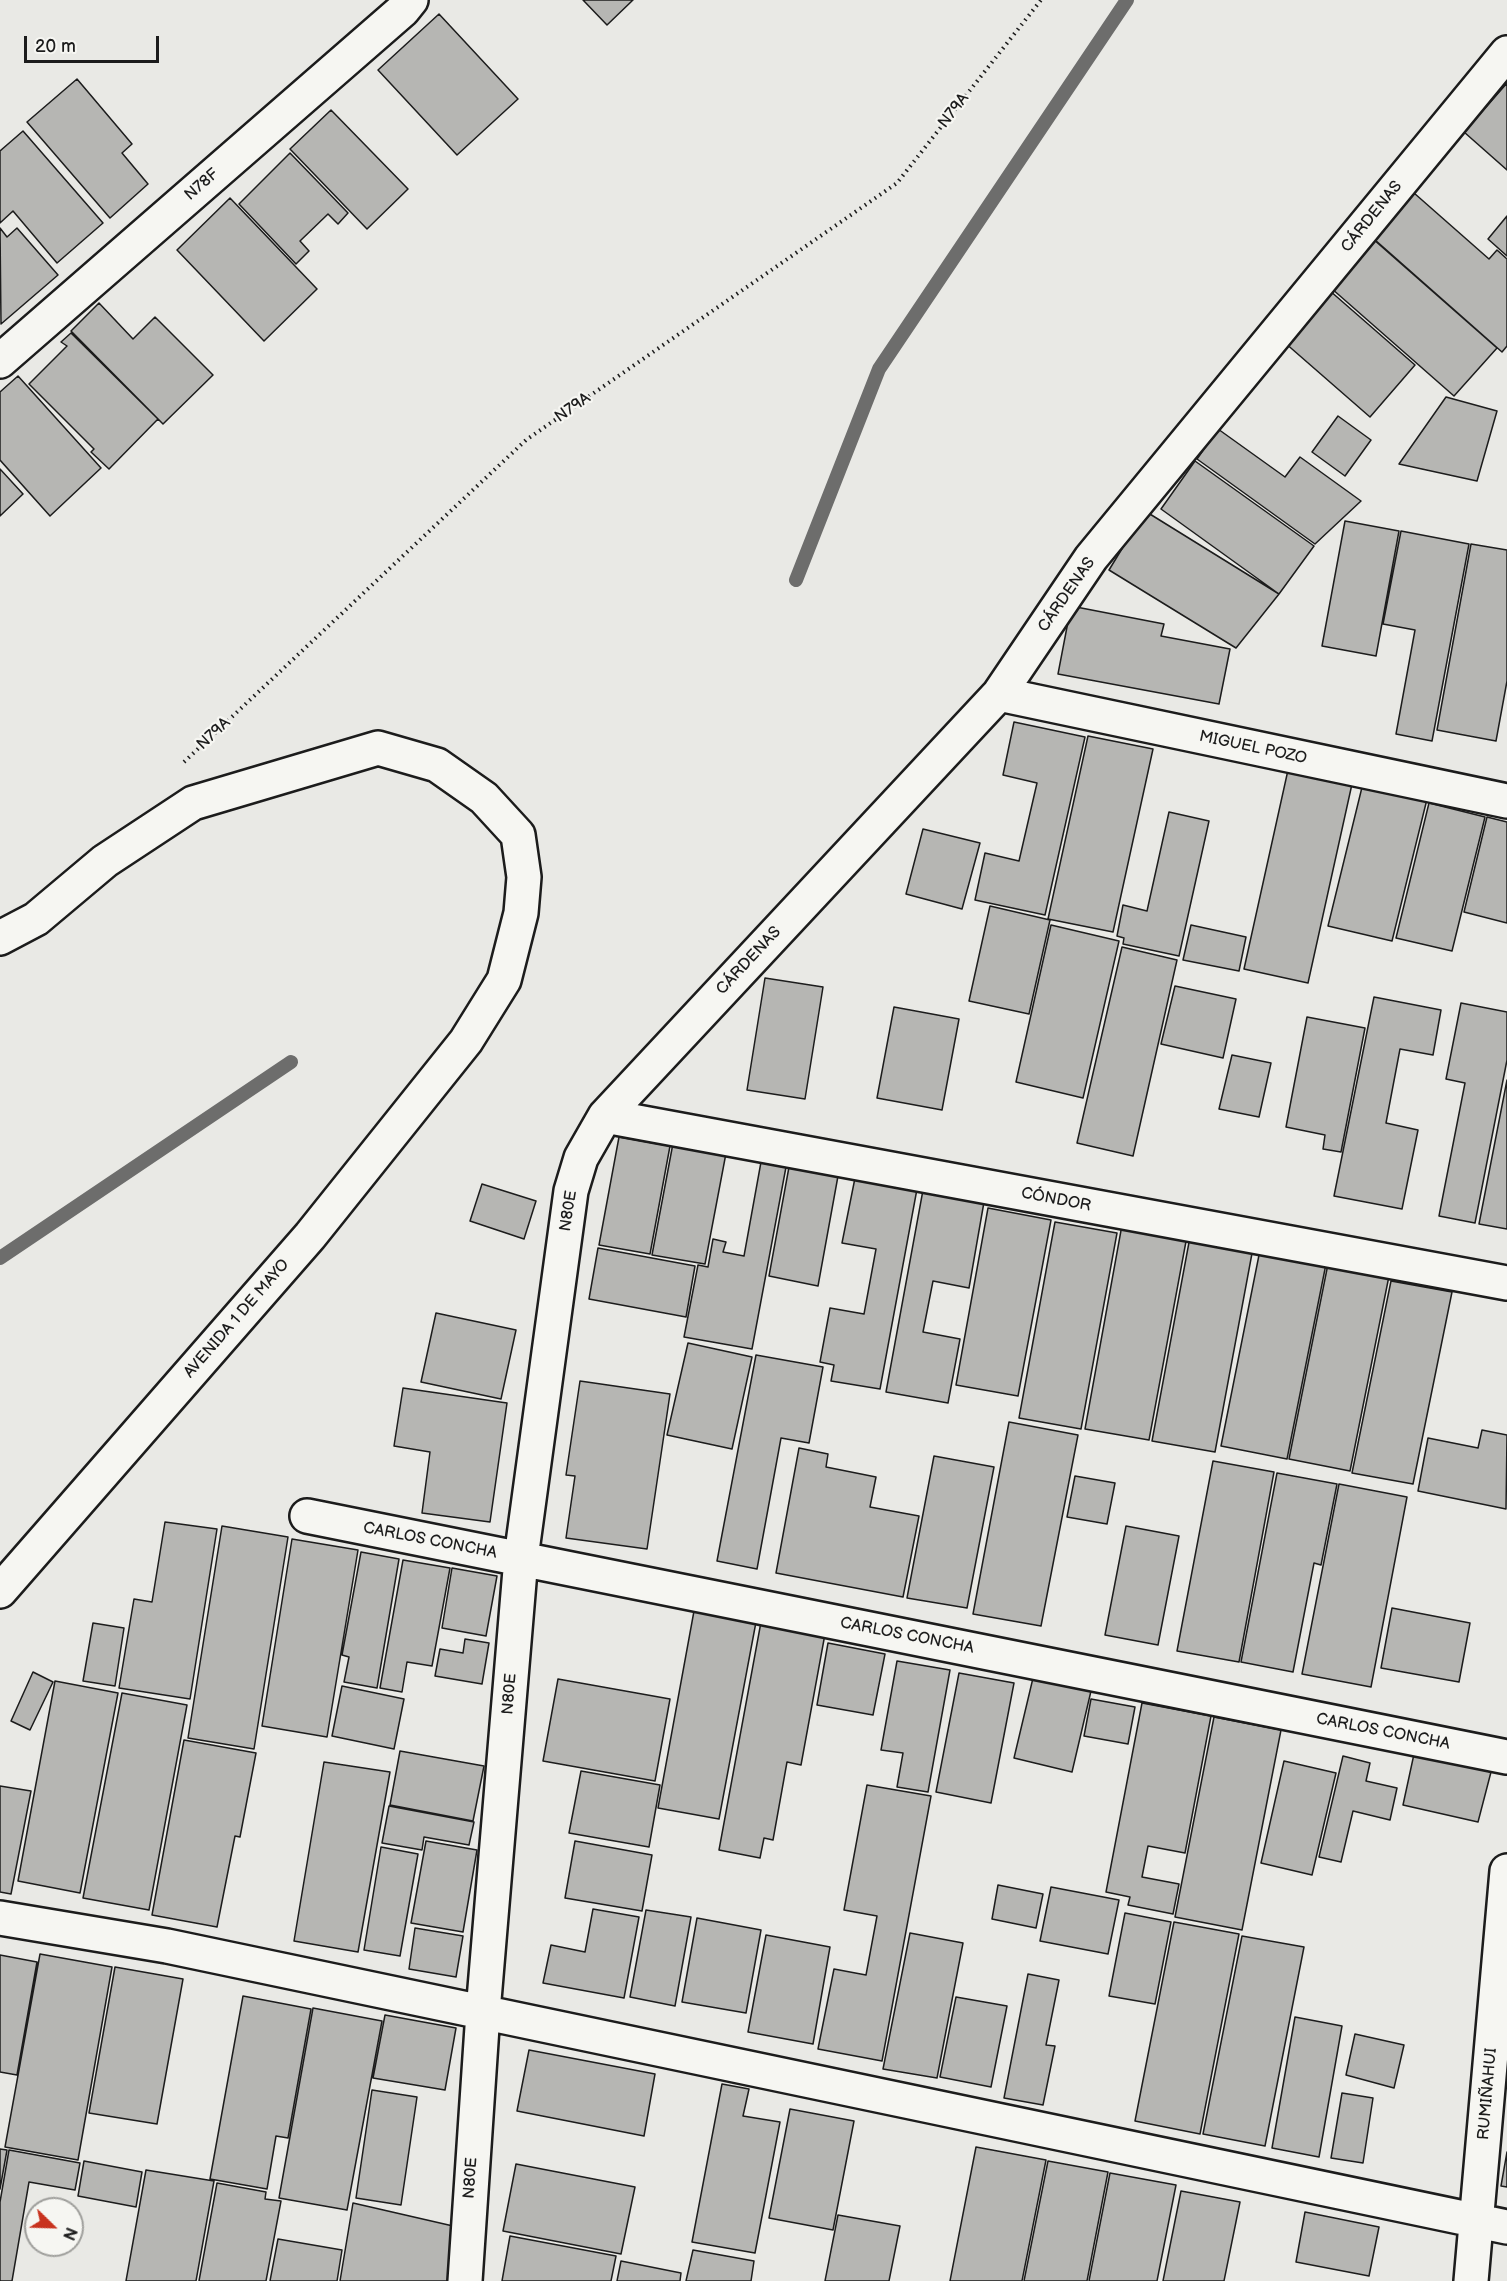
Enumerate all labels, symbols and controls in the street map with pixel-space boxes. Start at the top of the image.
scale bar [27,24,162,62]
text: 20 m [35,36,76,57]
street label: N79A [934,90,974,132]
street label: N78F [181,165,223,205]
street label: CÁRDENAS [1337,177,1407,257]
street label: N79A [552,389,594,427]
street label: CÁRDENAS [1034,554,1100,636]
street label: N79A [193,714,235,754]
street label: MIGUEL POZO [1197,727,1309,769]
street label: CÁRDENAS [713,923,785,999]
street label: CÓNDOR [1019,1184,1093,1216]
street label: N80E [556,1189,582,1233]
street label: AVENIDA 1 DE MAYO [180,1256,294,1382]
street label: CARLOS CONCHA [361,1519,499,1563]
street label: CARLOS CONCHA [838,1614,976,1658]
street label: N80E [499,1673,521,1715]
street label: CARLOS CONCHA [1314,1710,1452,1754]
street label: RUMIÑAHUI [1474,2047,1502,2141]
street label: N80E [460,2157,482,2199]
north arrow [24,2197,84,2257]
text: N [58,2224,80,2243]

